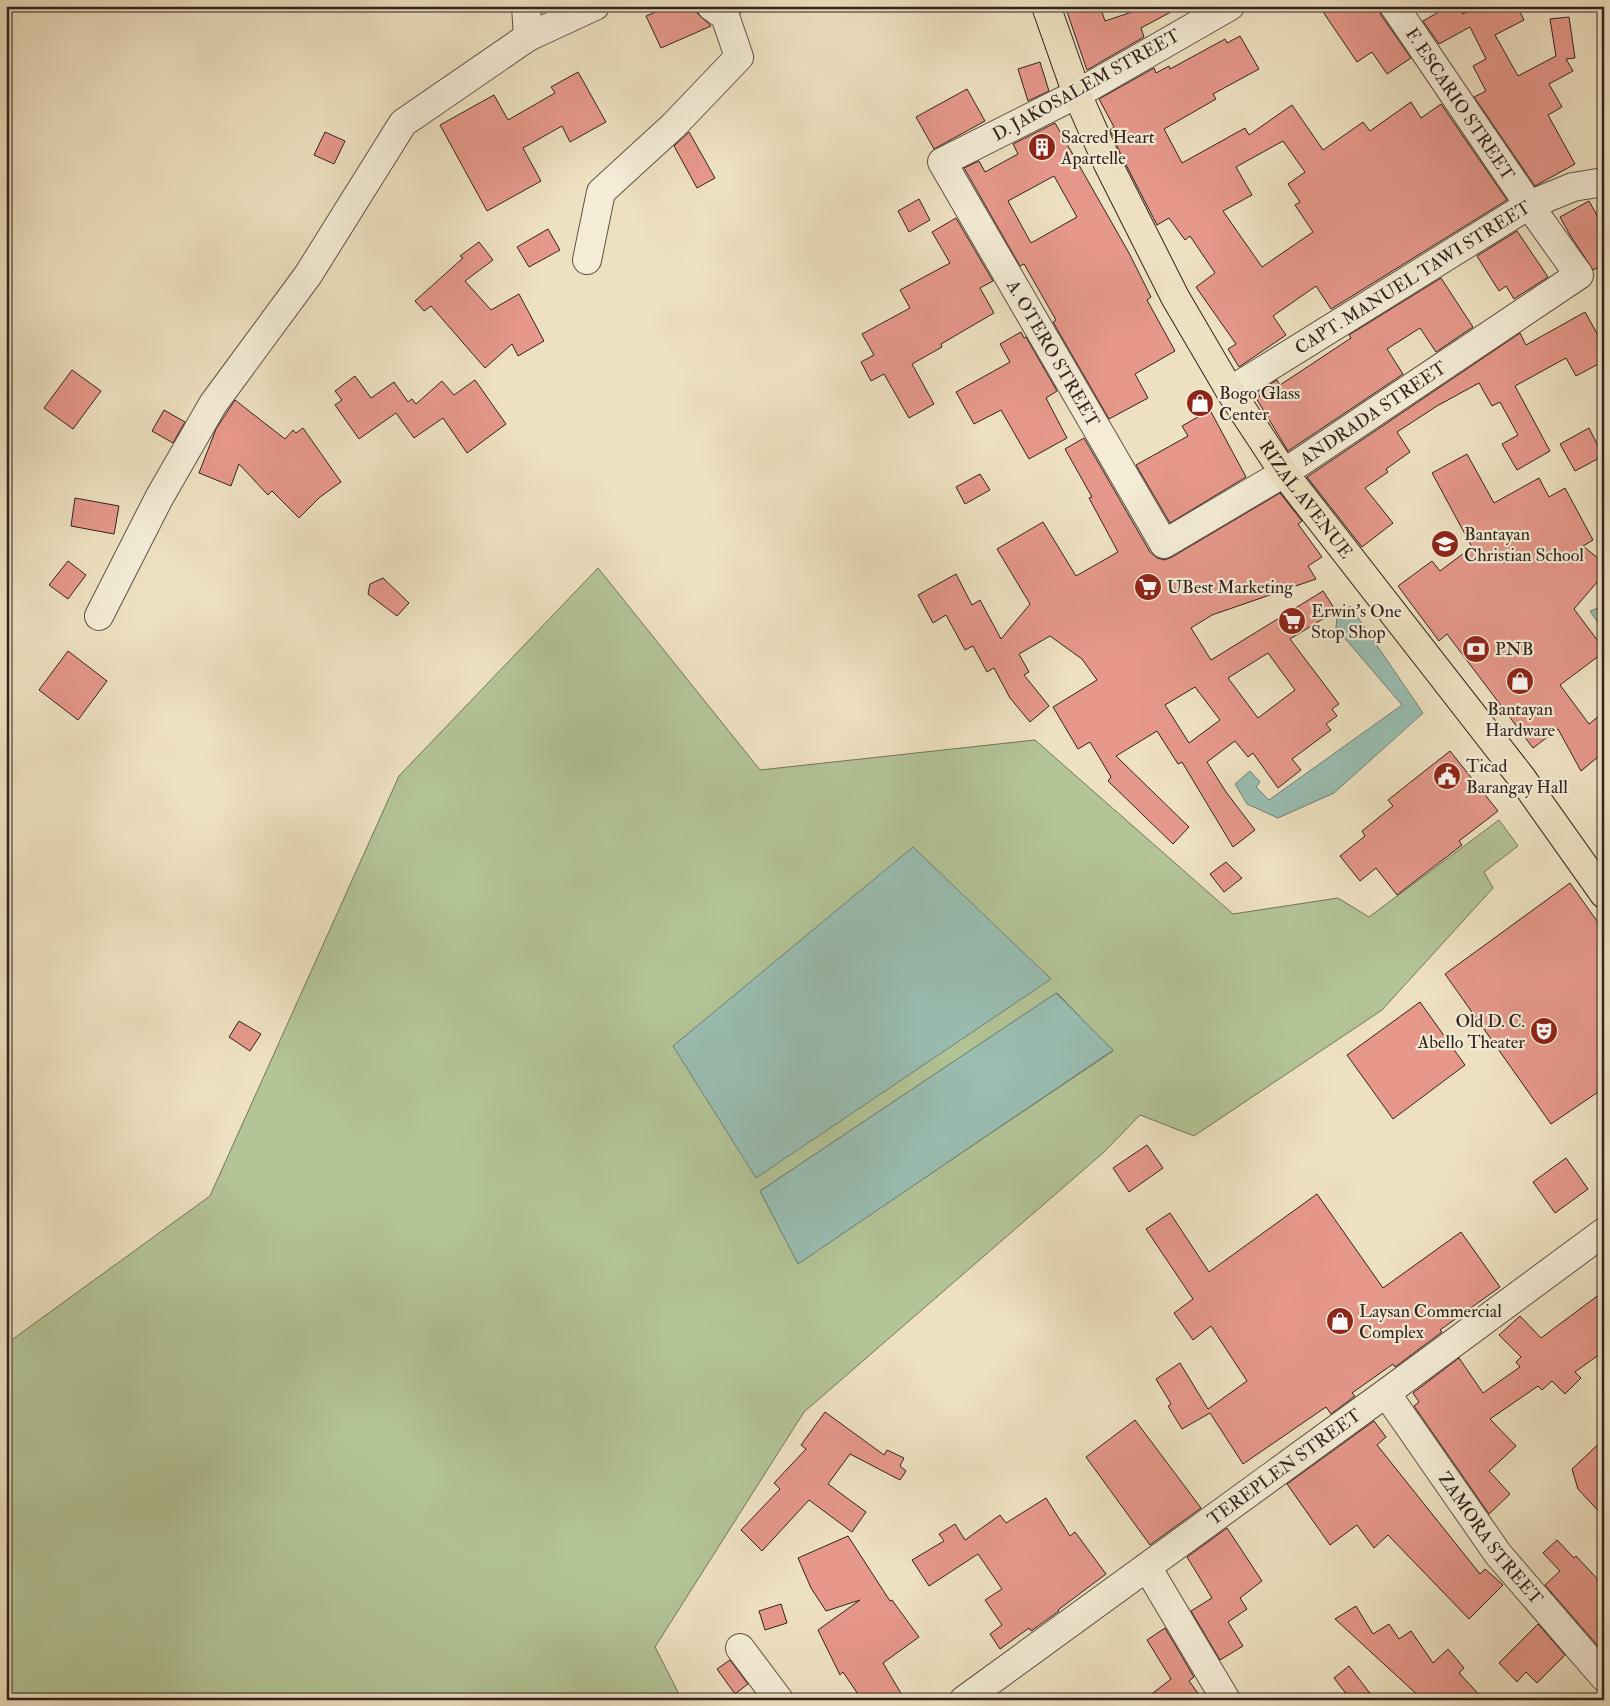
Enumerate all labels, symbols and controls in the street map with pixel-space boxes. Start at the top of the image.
street label: D. JAKOSALEM STREET [988,24,1185,147]
street label: F. ESCARIO STREET [1400,24,1520,186]
place label: Sacred Heart Apartelle [1060,126,1155,170]
building icon: Sacred Heart Apartelle [1027,132,1057,162]
street label: CAPT. MANUEL TAWI STREET [1291,196,1535,360]
street label: A. OTERO STREET [1001,275,1105,432]
street label: ANDRADA STREET [1295,356,1451,472]
place label: Bogo Glass Center [1219,382,1300,426]
shop icon: Bogo Glass Center [1185,388,1215,418]
street label: RIZAL AVENUE [1254,436,1357,563]
place label: Bantayan Christian School [1464,523,1584,567]
school or university icon: Bantayan Christian School [1430,529,1460,559]
supermarket icon: UBest Marketing [1133,572,1163,602]
place label: UBest Marketing [1167,576,1294,599]
place label: Erwin's One Stop Shop [1311,600,1402,644]
supermarket icon: Erwin's One Stop Shop [1277,606,1307,636]
bank icon: PNB [1461,634,1491,664]
place label: PNB [1495,638,1533,661]
shop icon: Bantayan Hardware [1505,666,1535,696]
place label: Bantayan Hardware [1485,698,1556,742]
place label: Ticad Barangay Hall [1466,755,1568,799]
public building icon: Ticad Barangay Hall [1432,761,1462,791]
place label: Old D. C. Abello Theater [1417,1010,1525,1054]
theatre icon: Old D. C. Abello Theater [1529,1016,1559,1046]
place label: Laysan Commercial Complex [1359,1300,1502,1344]
shop icon: Laysan Commercial Complex [1325,1306,1355,1336]
street label: TEREPLEN STREET [1203,1404,1366,1531]
street label: ZAMORA STREET [1433,1468,1548,1610]

